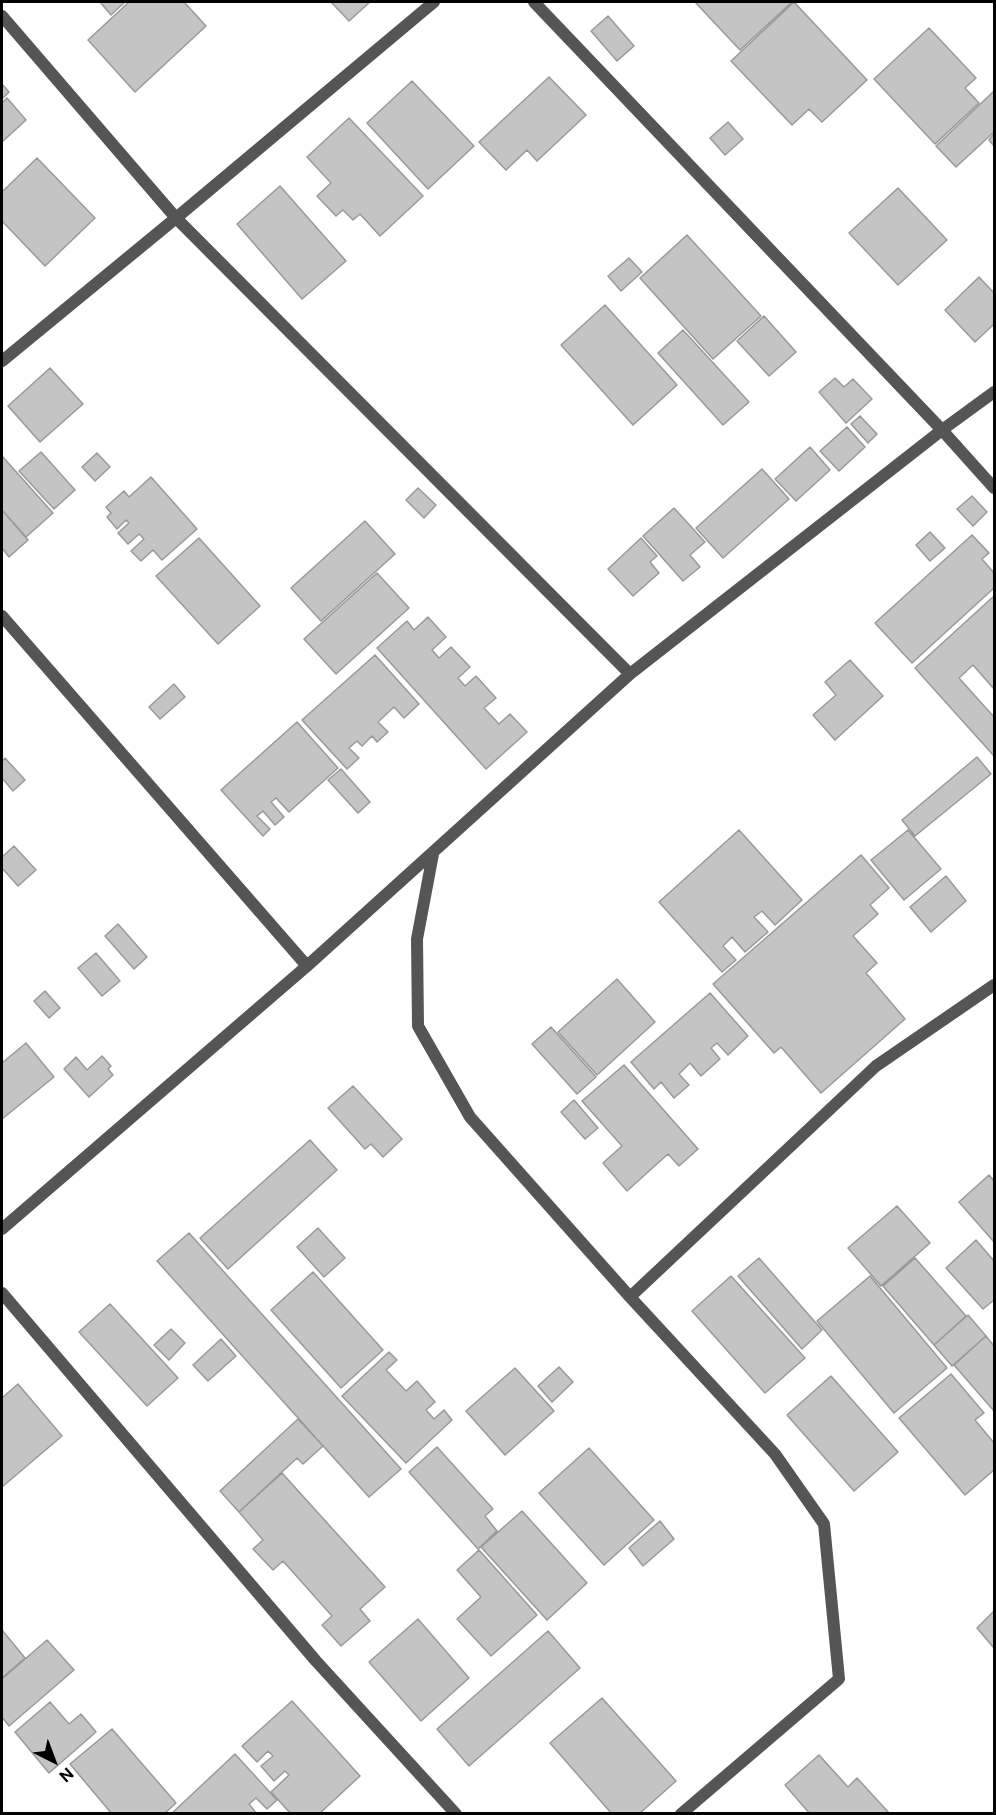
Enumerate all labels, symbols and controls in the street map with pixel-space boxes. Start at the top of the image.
north arrow [24,1731,84,1791]
text: N [55,1763,77,1786]

